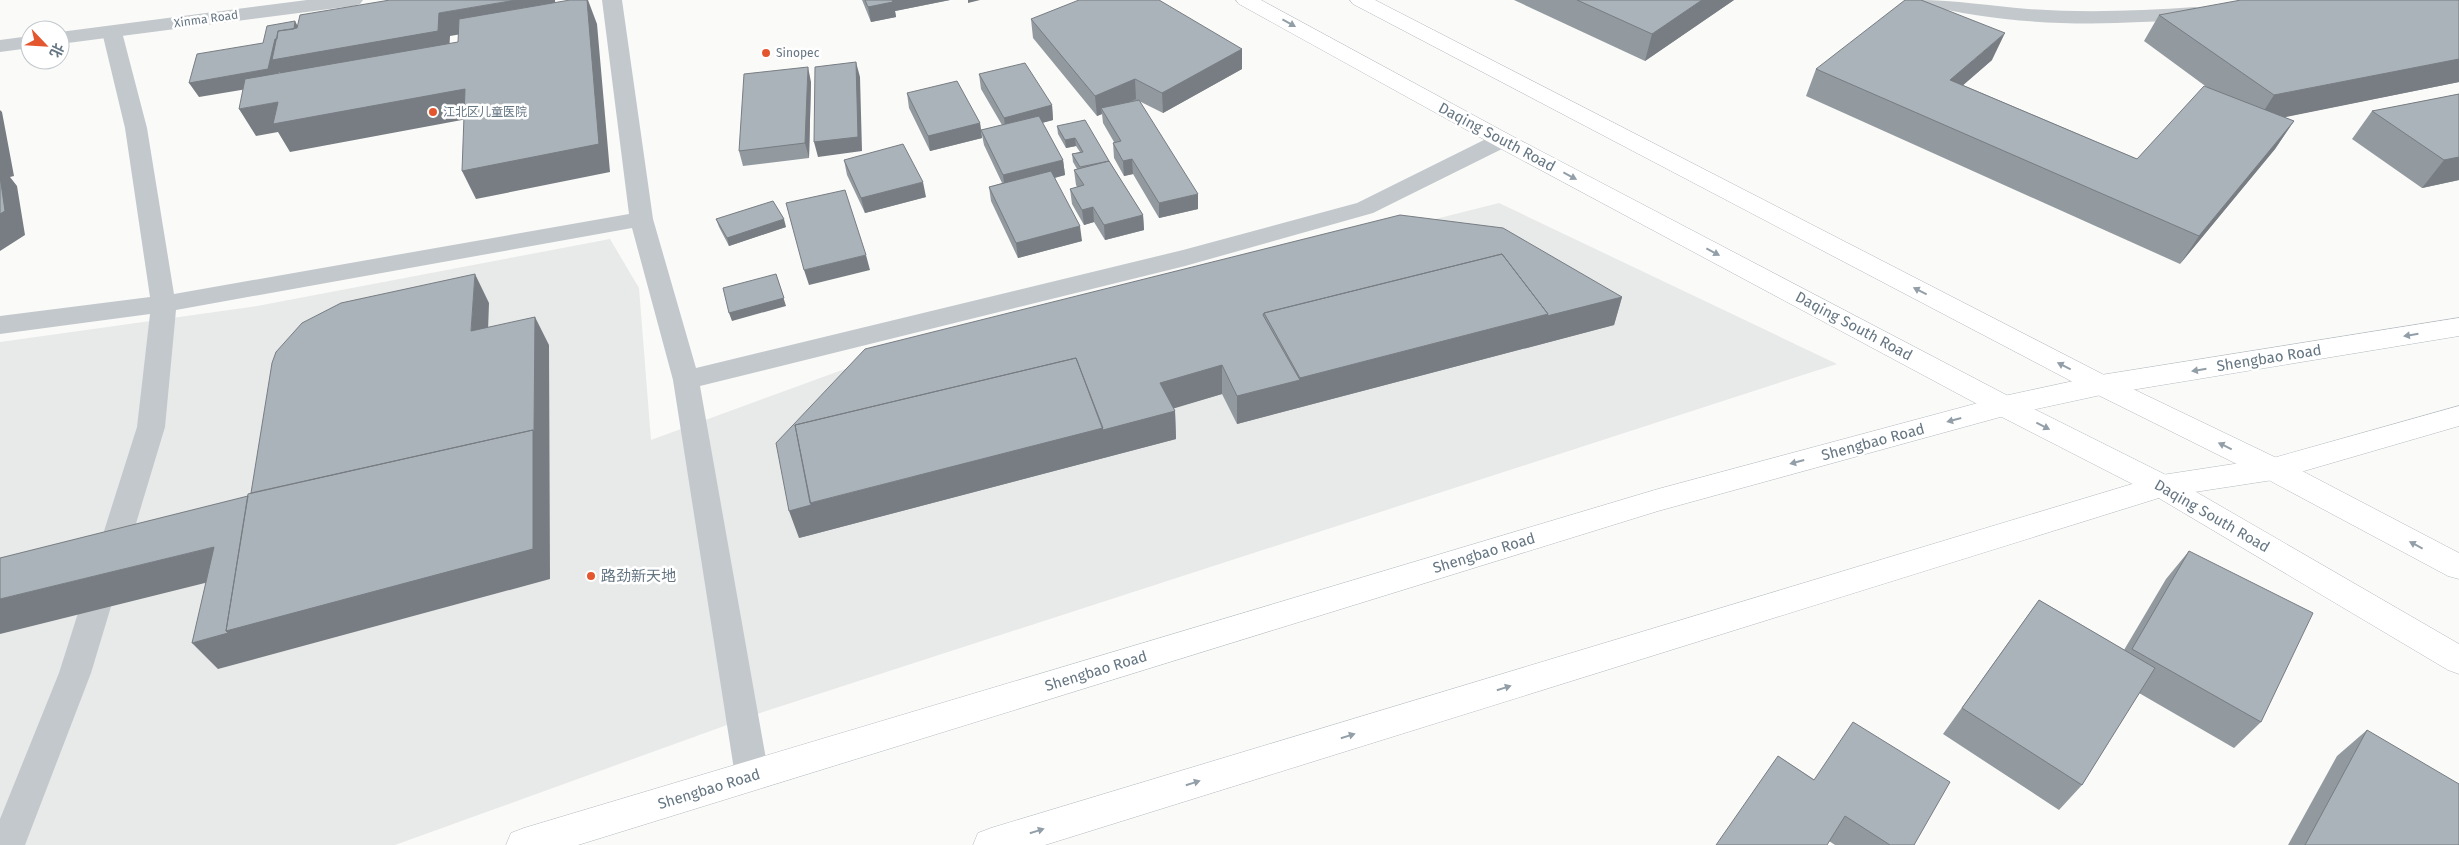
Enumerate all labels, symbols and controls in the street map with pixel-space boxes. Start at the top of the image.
street label: Xinma Road [173,8,239,30]
one-way arrow [1282,19,1295,28]
north arrow [20,20,70,70]
text: 北 [46,40,67,60]
place label: Sinopec [776,46,820,60]
marker: Sinopec [760,47,772,59]
street label: Daqing South Road [1435,99,1559,175]
place label: 江北区儿童医院 [443,105,527,119]
marker: 江北区儿童医院 [427,106,439,118]
one-way arrow [1563,172,1577,180]
one-way arrow [1706,248,1721,256]
one-way arrow [1912,287,1927,295]
street label: Daqing South Road [1792,288,1916,364]
one-way arrow [2403,332,2419,340]
street label: Shengbao Road [2215,341,2323,375]
one-way arrow [2056,362,2071,370]
one-way arrow [2190,366,2206,374]
one-way arrow [1946,416,1961,424]
street label: Shengbao Road [1819,420,1927,464]
one-way arrow [2036,422,2050,430]
one-way arrow [2218,442,2232,450]
one-way arrow [1790,458,1805,466]
street label: Daqing South Road [2151,476,2273,556]
street label: Shengbao Road [1431,529,1537,577]
one-way arrow [2409,541,2423,549]
place label: 路劲新天地 [601,567,676,585]
marker: 路劲新天地 [585,570,597,582]
street label: Shengbao Road [1043,647,1149,695]
one-way arrow [1496,684,1511,691]
one-way arrow [1341,731,1356,739]
street label: Shengbao Road [656,765,762,813]
one-way arrow [1185,779,1200,787]
one-way arrow [1030,826,1045,834]

